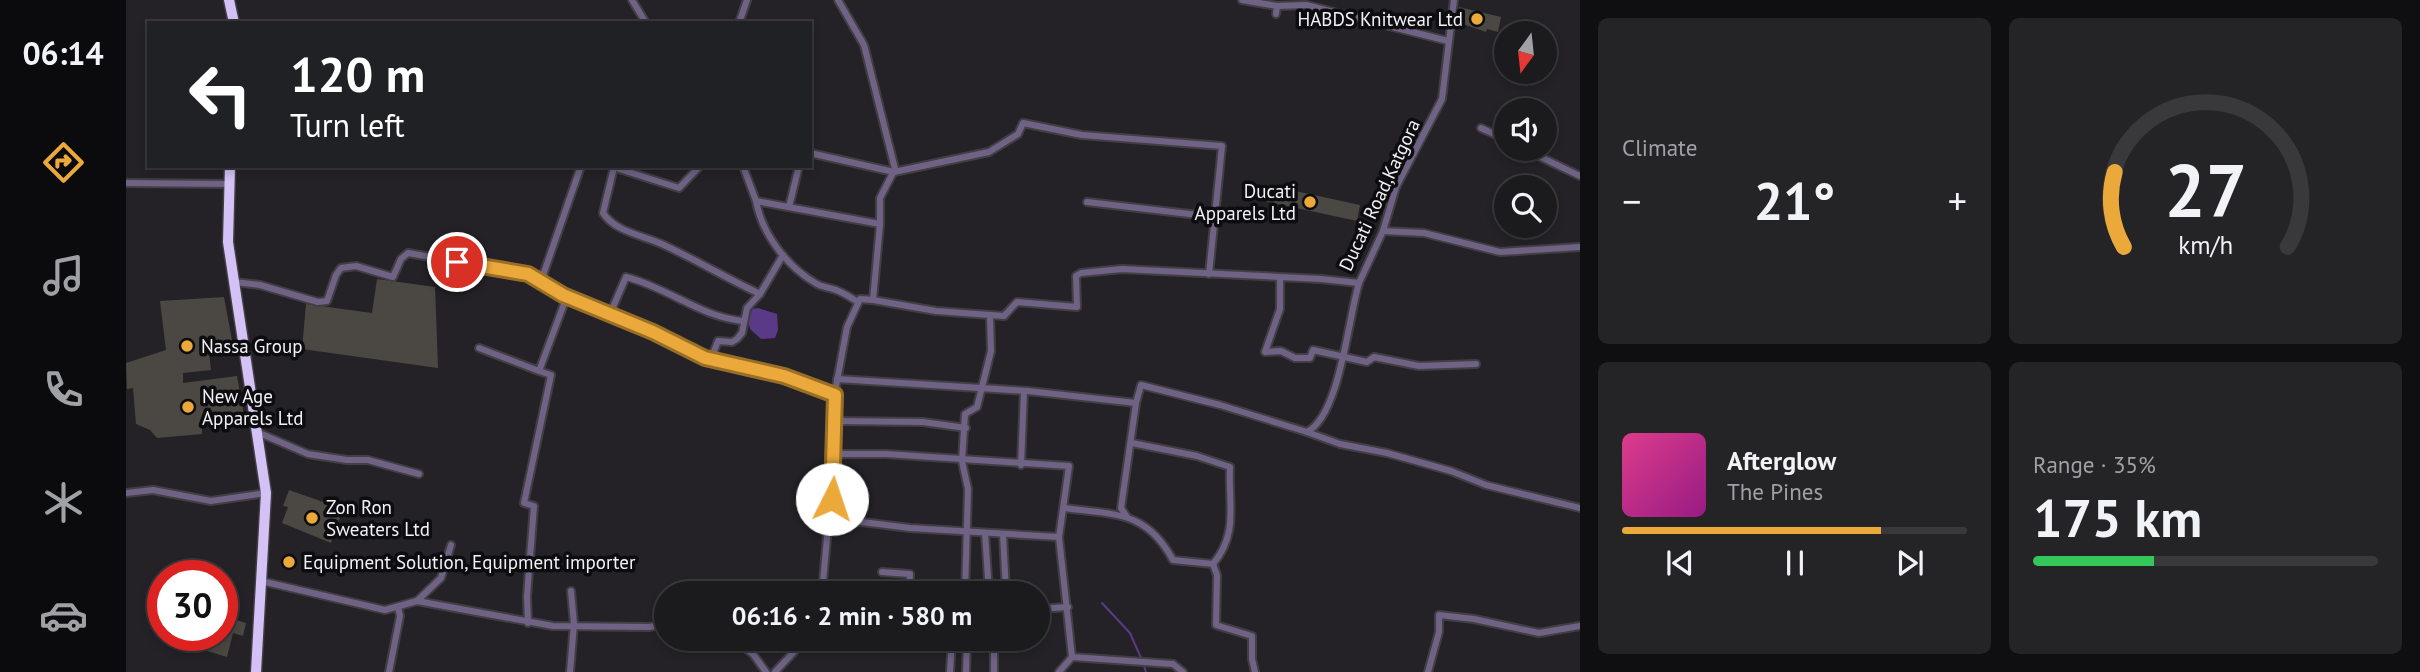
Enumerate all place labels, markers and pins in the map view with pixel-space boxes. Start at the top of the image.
place label: HABDS Knitwear Ltd [1297,7,1463,31]
marker: HABDS Knitwear Ltd [1469,11,1485,27]
place label: Ducati Apparels Ltd [1195,179,1296,225]
marker: Ducati Apparels Ltd [1302,194,1318,210]
pin [427,232,487,292]
place label: Nassa Group [201,334,303,358]
marker: Nassa Group [179,338,195,354]
place label: New Age Apparels Ltd [202,384,303,430]
marker: New Age Apparels Ltd [180,399,196,415]
place label: Zon Ron Sweaters Ltd [326,495,430,541]
marker: Zon Ron Sweaters Ltd [304,510,320,526]
place label: Equipment Solution, Equipment importer [303,550,636,574]
marker: Equipment Solution, Equipment importer [281,554,297,570]

